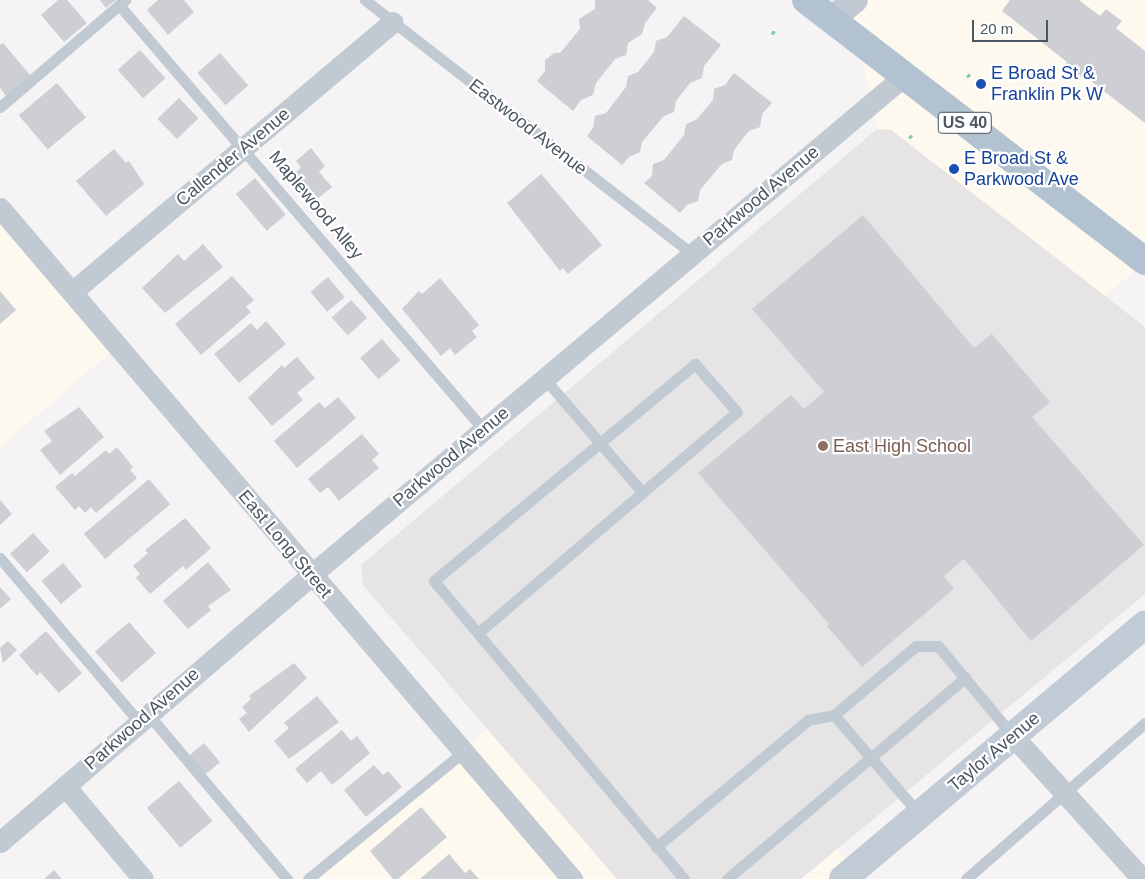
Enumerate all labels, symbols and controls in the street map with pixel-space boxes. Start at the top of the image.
scale bar [975,10,1051,42]
text: 20 m [980,20,1013,37]
place label: E Broad St & Franklin Pk W [991,63,1103,106]
street label: Eastwood Avenue [464,74,592,180]
marker: E Broad St & Franklin Pk W [975,78,987,90]
street label: Callender Avenue [171,103,295,211]
road number: US 40 [938,110,992,136]
street label: Parkwood Avenue [698,141,824,251]
street label: Maplewood Alley [264,146,368,264]
place label: E Broad St & Parkwood Ave [964,148,1080,190]
marker: E Broad St & Parkwood Ave [948,163,960,175]
street label: Parkwood Avenue [388,402,514,512]
place label: East High School [833,435,971,457]
marker: East High School [817,440,829,452]
street label: East Long Street [234,486,336,602]
street label: Parkwood Avenue [80,663,204,775]
street label: Taylor Avenue [943,707,1045,797]

